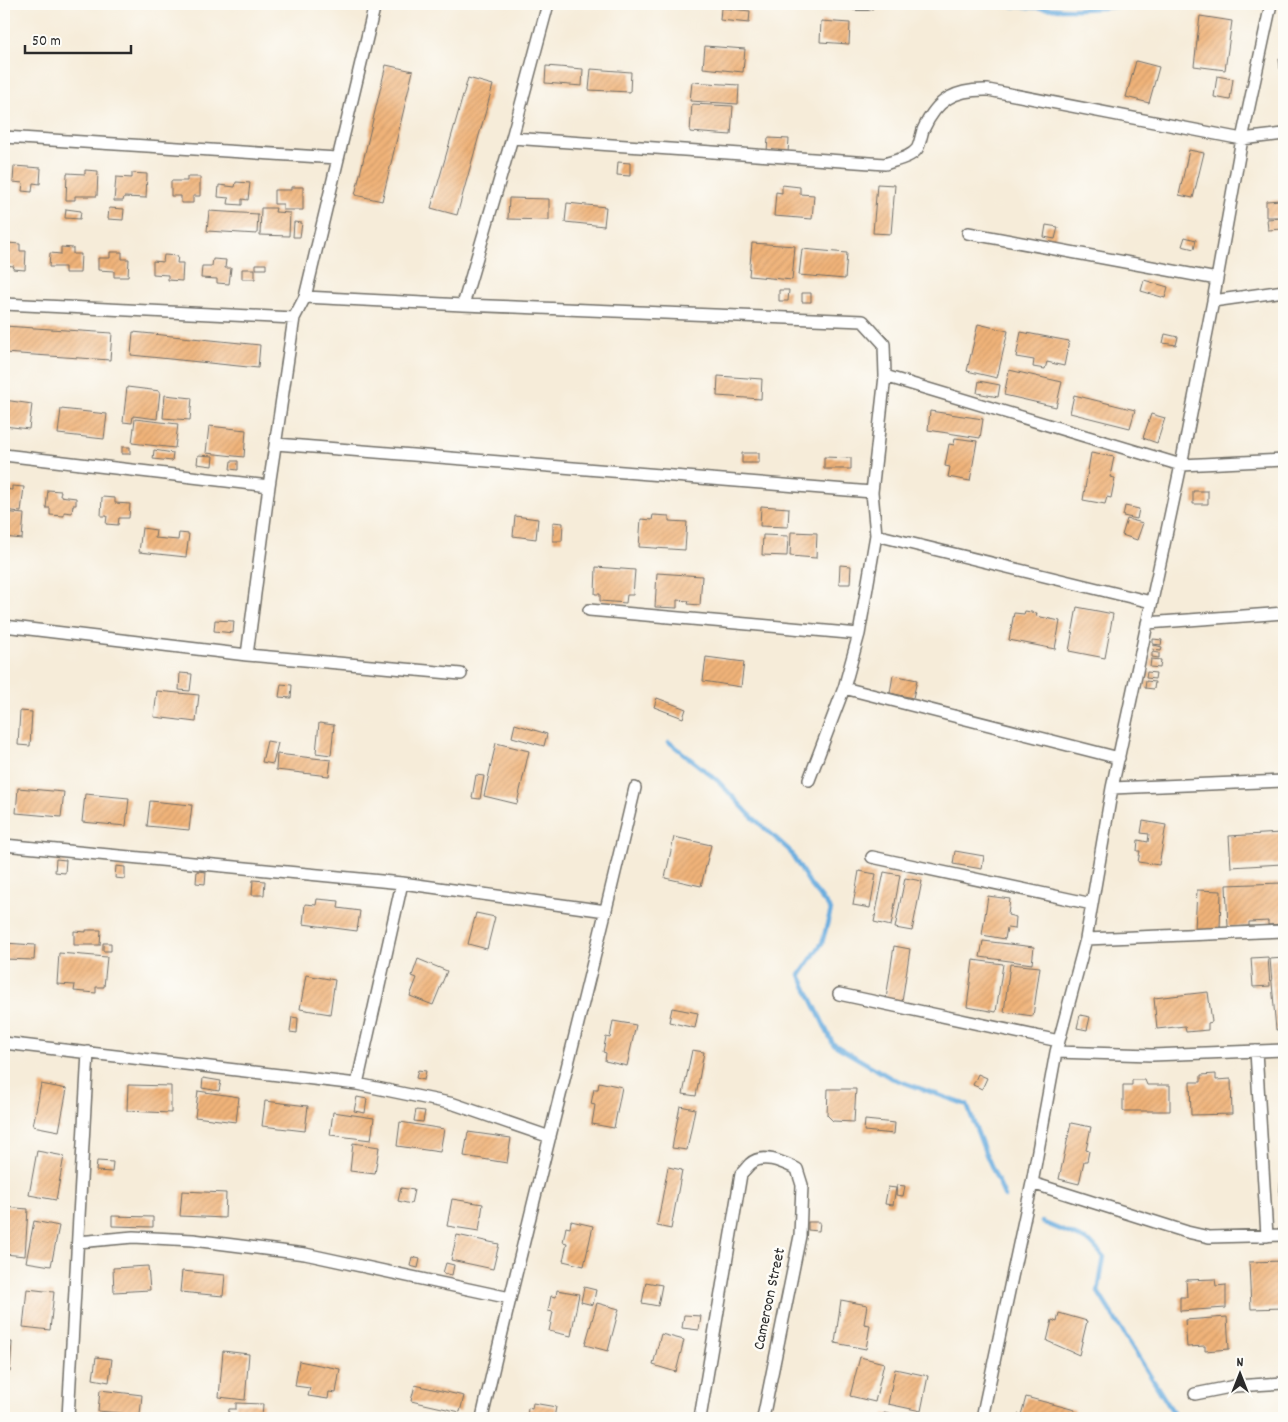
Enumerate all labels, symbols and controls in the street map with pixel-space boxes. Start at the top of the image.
scale bar [25,22,131,54]
text: 50 m [32,31,61,53]
street label: Cameroon Street [748,1246,792,1352]
north arrow [1216,1350,1266,1400]
text: N [1237,1353,1244,1373]

